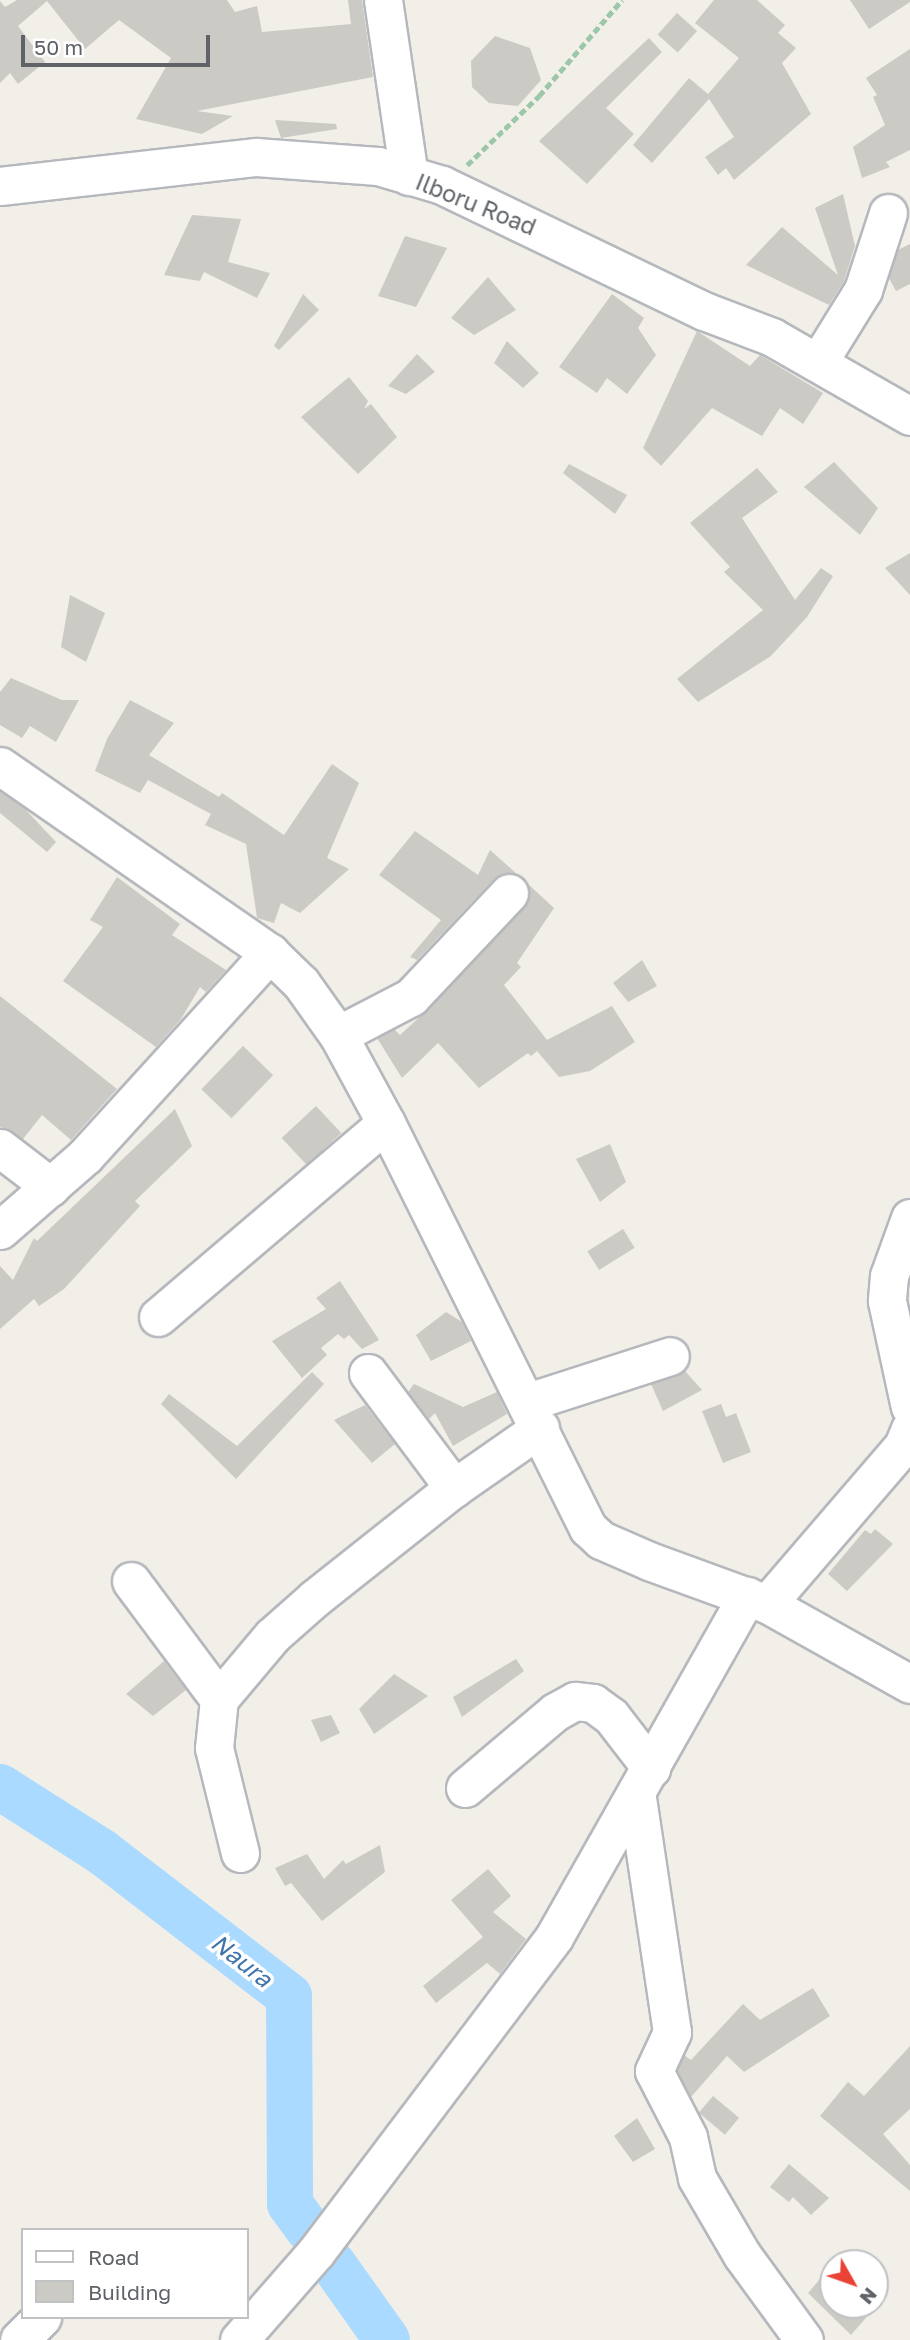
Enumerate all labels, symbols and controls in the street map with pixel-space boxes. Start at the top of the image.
scale bar [24,21,214,65]
text: 50 m [34,34,83,60]
street label: Ilboru Road [412,167,540,241]
water label: Naura [206,1927,278,1993]
legend [21,2228,248,2319]
text: Road [88,2244,139,2270]
north arrow [819,2249,889,2319]
text: Building [88,2279,171,2305]
text: N [855,2284,882,2309]

